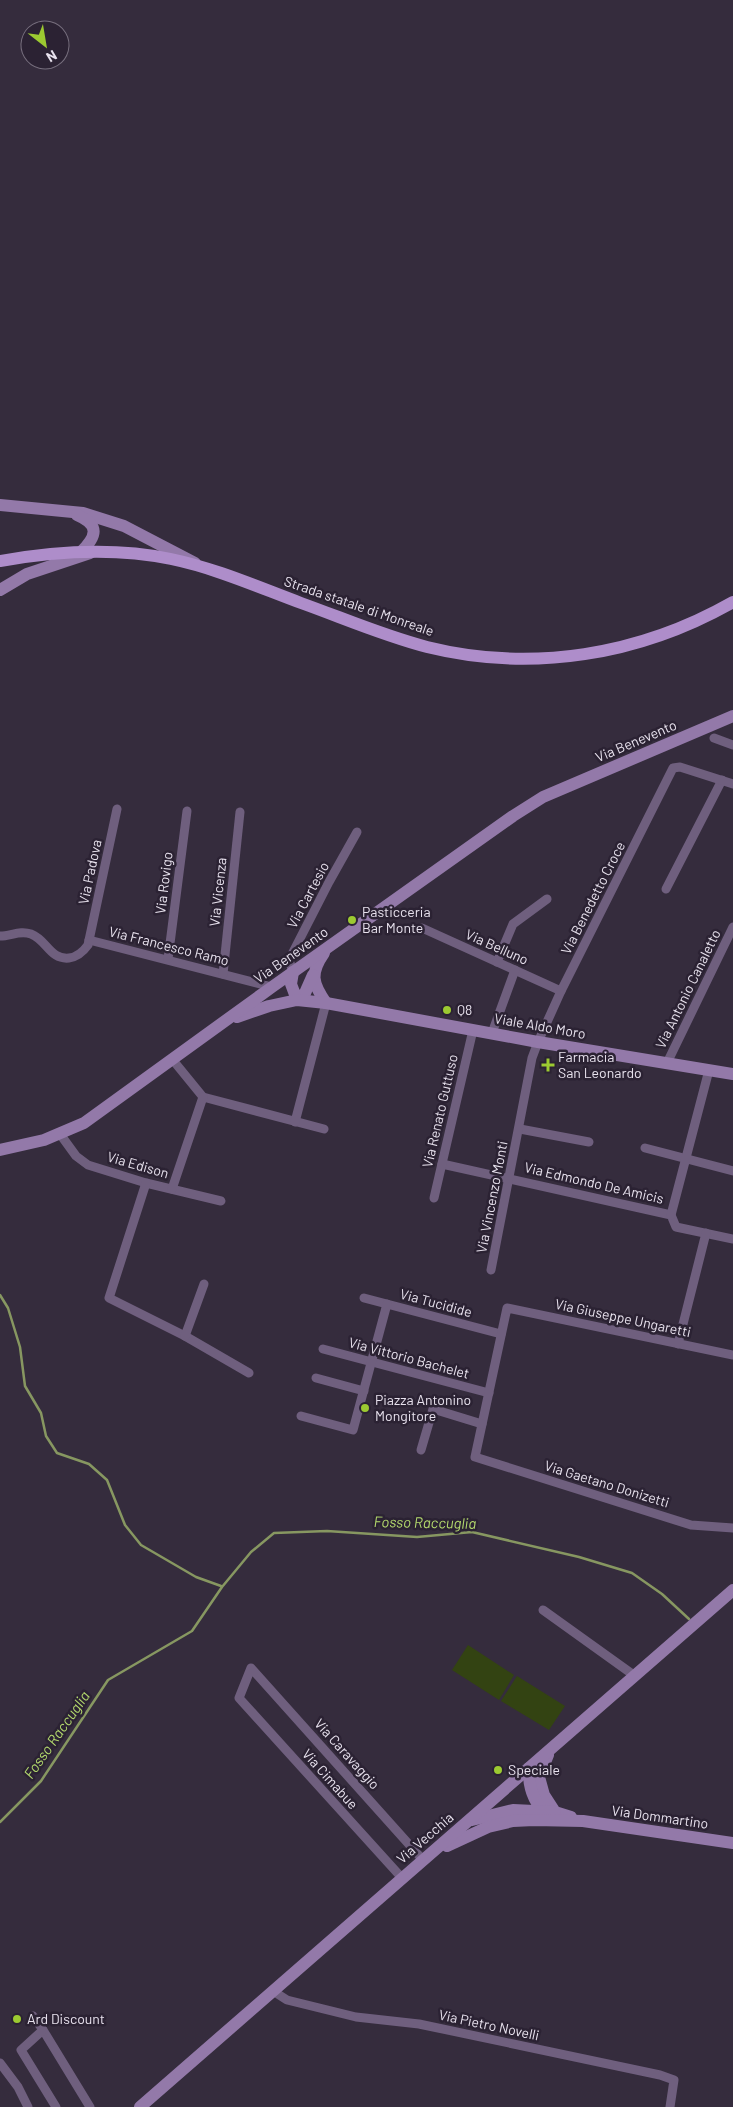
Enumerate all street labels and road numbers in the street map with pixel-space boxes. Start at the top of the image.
street label: Strada statale di Monreale [282,572,436,639]
street label: Via Benevento [593,716,679,765]
street label: Via Padova [74,838,105,906]
street label: Via Benedetto Croce [557,839,628,957]
street label: Via Rovigo [151,851,176,915]
street label: Via Vicenza [205,857,230,927]
street label: Via Cartesio [283,859,332,931]
street label: Via Francesco Ramo [107,922,231,969]
street label: Via Benevento [250,923,331,986]
street label: Via Belluno [463,925,531,968]
street label: Via Antonio Canaletto [651,926,724,1051]
street label: Viale Aldo Moro [493,1009,587,1042]
street label: Via Renato Guttuso [418,1053,461,1169]
street label: Via Vincenzo Monti [472,1139,511,1254]
street label: Via Edison [105,1148,171,1181]
street label: Via Edmondo De Amicis [523,1158,666,1207]
street label: Via Tucidide [398,1285,474,1320]
street label: Via Giuseppe Ungaretti [554,1295,693,1340]
street label: Via Vittorio Bachelet [347,1333,471,1382]
street label: Via Gaetano Donizetti [543,1456,672,1511]
street label: Via Caravaggio [311,1715,384,1793]
street label: Via Cimabue [299,1745,362,1812]
street label: Via Dommartino [611,1801,709,1832]
street label: Via Vecchia [393,1808,457,1867]
street label: Via Pietro Novelli [437,2006,541,2043]

